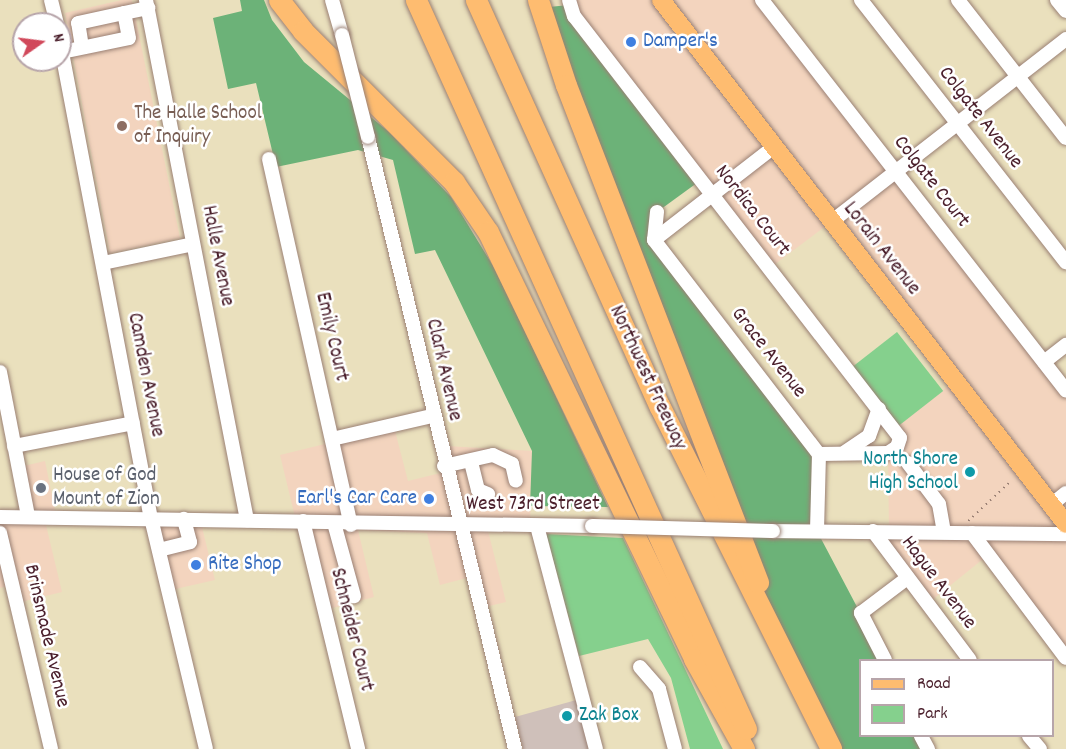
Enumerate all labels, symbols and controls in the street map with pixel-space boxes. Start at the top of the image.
north arrow [12,12,72,72]
place label: Damper's [643,29,718,55]
text: N [46,31,70,45]
marker: Damper's [624,35,638,49]
street label: Colgate Avenue [932,62,1028,174]
place label: The Halle School of Inquiry [134,101,262,151]
marker: The Halle School of Inquiry [115,119,129,133]
street label: Colgate Court [887,131,975,233]
street label: Nordica Court [709,160,795,262]
street label: Lorain Avenue [837,197,925,301]
street label: Halle Avenue [195,203,239,309]
street label: Emily Court [309,290,353,384]
street label: Northwest Freeway [602,302,692,454]
street label: Grace Avenue [725,303,811,403]
street label: Camden Avenue [121,311,169,439]
street label: Clark Avenue [419,317,467,423]
place label: North Shore High School [863,447,958,497]
place label: House of God Mount of Zion [53,463,160,513]
marker: North Shore High School [963,465,977,479]
marker: House of God Mount of Zion [34,481,48,495]
place label: Earl's Car Care [297,486,417,512]
marker: Earl's Car Care [422,492,436,506]
street label: West 73rd Street [466,492,600,518]
street label: Hague Avenue [895,531,981,635]
place label: Rite Shop [208,552,282,578]
marker: Rite Shop [189,558,203,572]
street label: Brinsmade Avenue [17,562,75,710]
street label: Schneider Court [324,566,378,694]
legend [859,659,1054,737]
text: Road [917,672,951,697]
text: Park [917,702,948,727]
place label: Zak Box [579,703,639,729]
marker: Zak Box [560,709,574,723]

